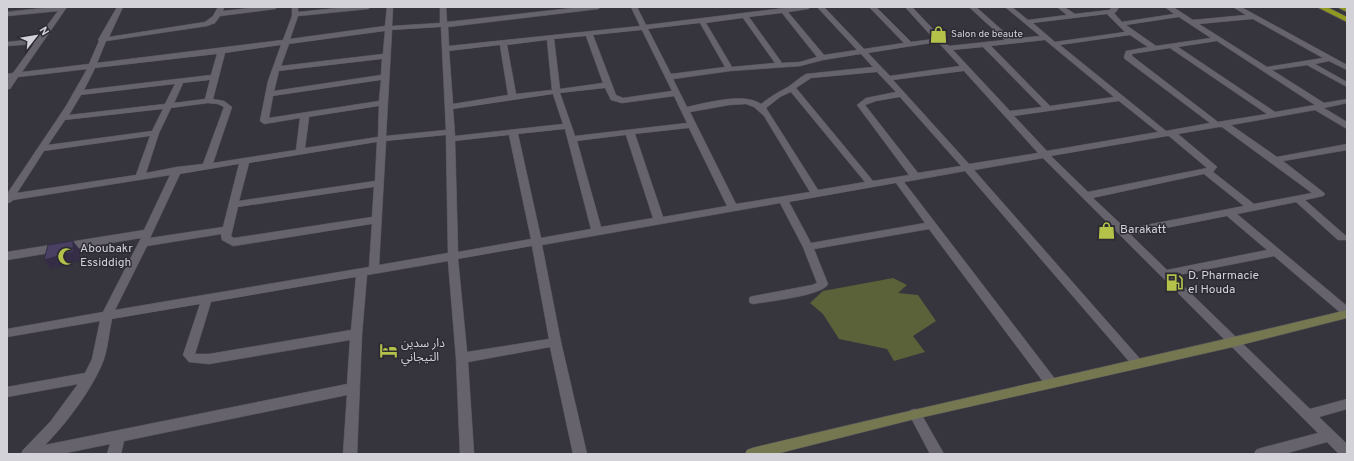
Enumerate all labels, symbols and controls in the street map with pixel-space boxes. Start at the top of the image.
north arrow [16,16,56,56]
text: N [36,24,52,38]
shop icon: Salon de beaute [928,24,948,44]
place label: Salon de beaute [951,28,1023,41]
shop icon: Barakatt [1097,220,1117,240]
place label: Barakatt [1120,222,1166,238]
place label: Aboubakr Essiddigh [80,241,133,271]
mosque icon: Aboubakr Essiddigh [57,246,77,266]
place label: D. Pharmacie el Houda [1188,268,1259,298]
fuel station icon: D. Pharmacie el Houda [1165,273,1185,293]
place label: دار سدين التيجاني [401,336,445,367]
hotel icon: دار سدين التيجاني [378,341,398,361]

